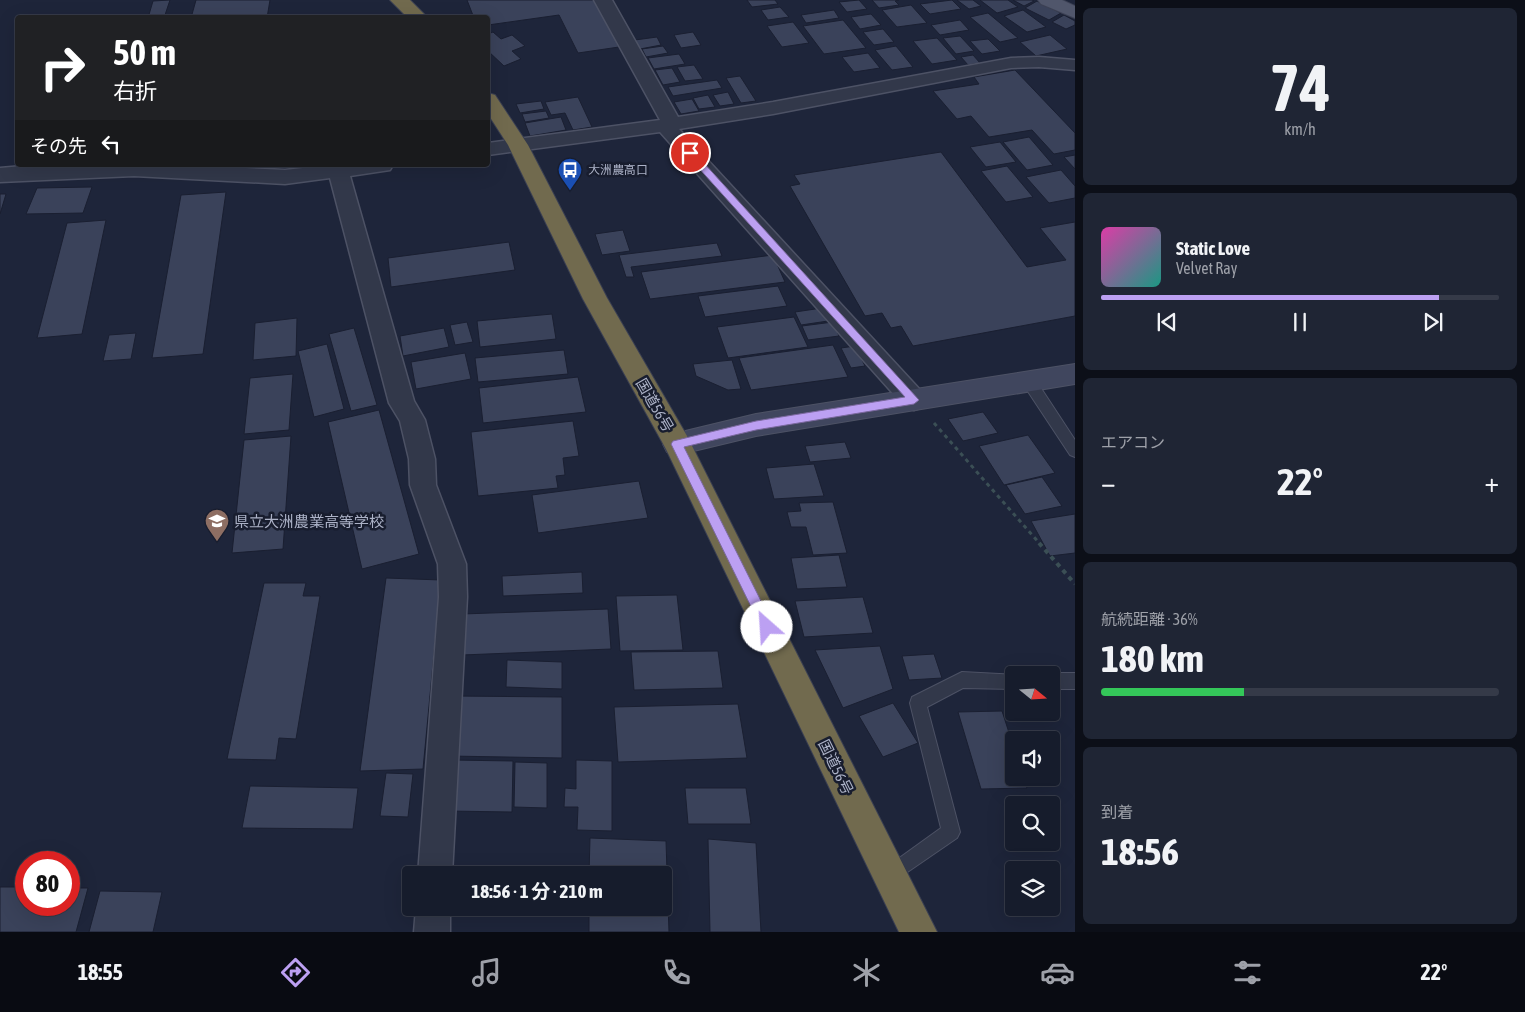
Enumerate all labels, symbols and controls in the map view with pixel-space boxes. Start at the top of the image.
text: 50 m [113,32,176,72]
icon: right [30,35,95,100]
text: 74 [1269,50,1331,125]
text: 右折 [113,78,157,104]
text: km/h [1284,120,1316,138]
icon: left [97,130,125,158]
pin [669,132,711,174]
text: その先 [30,135,87,157]
icon: arrive [676,139,704,167]
bus stop icon: 大洲農高口 [557,157,583,191]
place label: 大洲農高口 [588,163,648,177]
text: Static Love [1176,237,1250,259]
text: Velvet Ray [1176,259,1237,277]
icon: previous [1153,308,1181,336]
icon: pause [1286,308,1314,336]
icon: next [1419,308,1447,336]
street label: 国道56号 [633,375,677,435]
text: エアコン [1101,433,1165,451]
text: 22° [1277,460,1323,503]
text: − [1101,466,1116,498]
text: + [1484,466,1499,498]
school or university icon: 県立大洲農業高等学校 [204,508,230,542]
place label: 県立大洲農業高等学校 [234,513,384,530]
position arrow [740,600,792,652]
text: 航続距離 · 36% [1101,610,1198,628]
text: 180 km [1101,637,1204,680]
north arrow [1005,666,1060,721]
map controls [1005,666,1060,916]
button: sound [1005,731,1060,786]
street label: 国道56号 [815,737,857,797]
button: search [1005,796,1060,851]
text: 到着 [1101,803,1133,821]
text: 18:56 [1101,830,1179,873]
speed limit sign: 80 [15,851,80,916]
button: layers [1005,861,1060,916]
text: 18:56 · 1 分 · 210 m [471,880,603,902]
icon: directions [278,955,313,990]
icon: music [469,955,504,990]
icon: phone [659,955,694,990]
icon: climate [849,955,884,990]
icon: car [1040,955,1075,990]
icon: filters [1230,955,1265,990]
text: 18:55 [78,959,123,985]
text: 22° [1420,959,1447,985]

